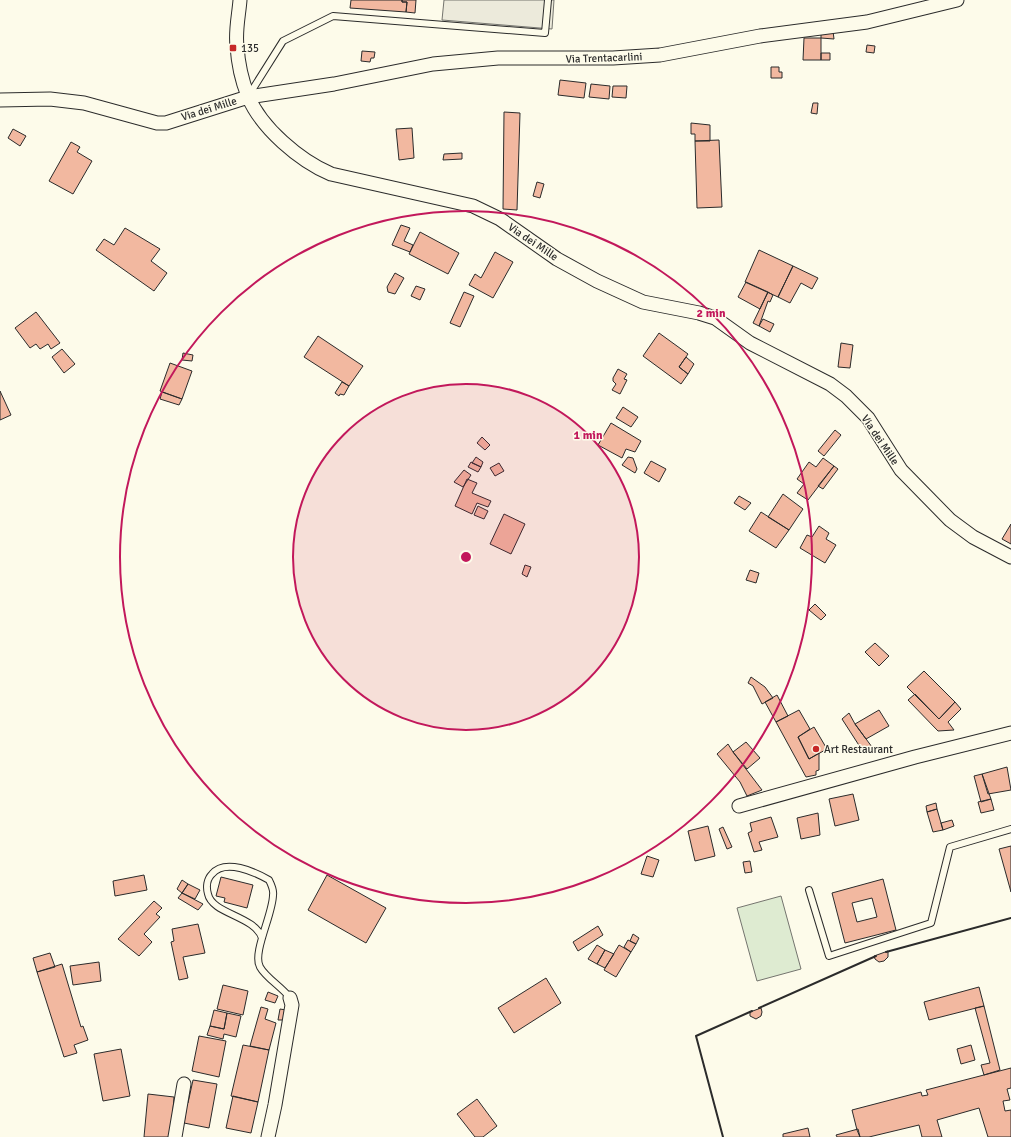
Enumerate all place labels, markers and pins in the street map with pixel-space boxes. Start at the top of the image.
place label: 135 [241,42,259,55]
marker: 135 [228,43,238,53]
centre of rings [459,550,473,564]
place label: Art Restaurant [824,743,893,756]
marker: Art Restaurant [811,744,821,754]

